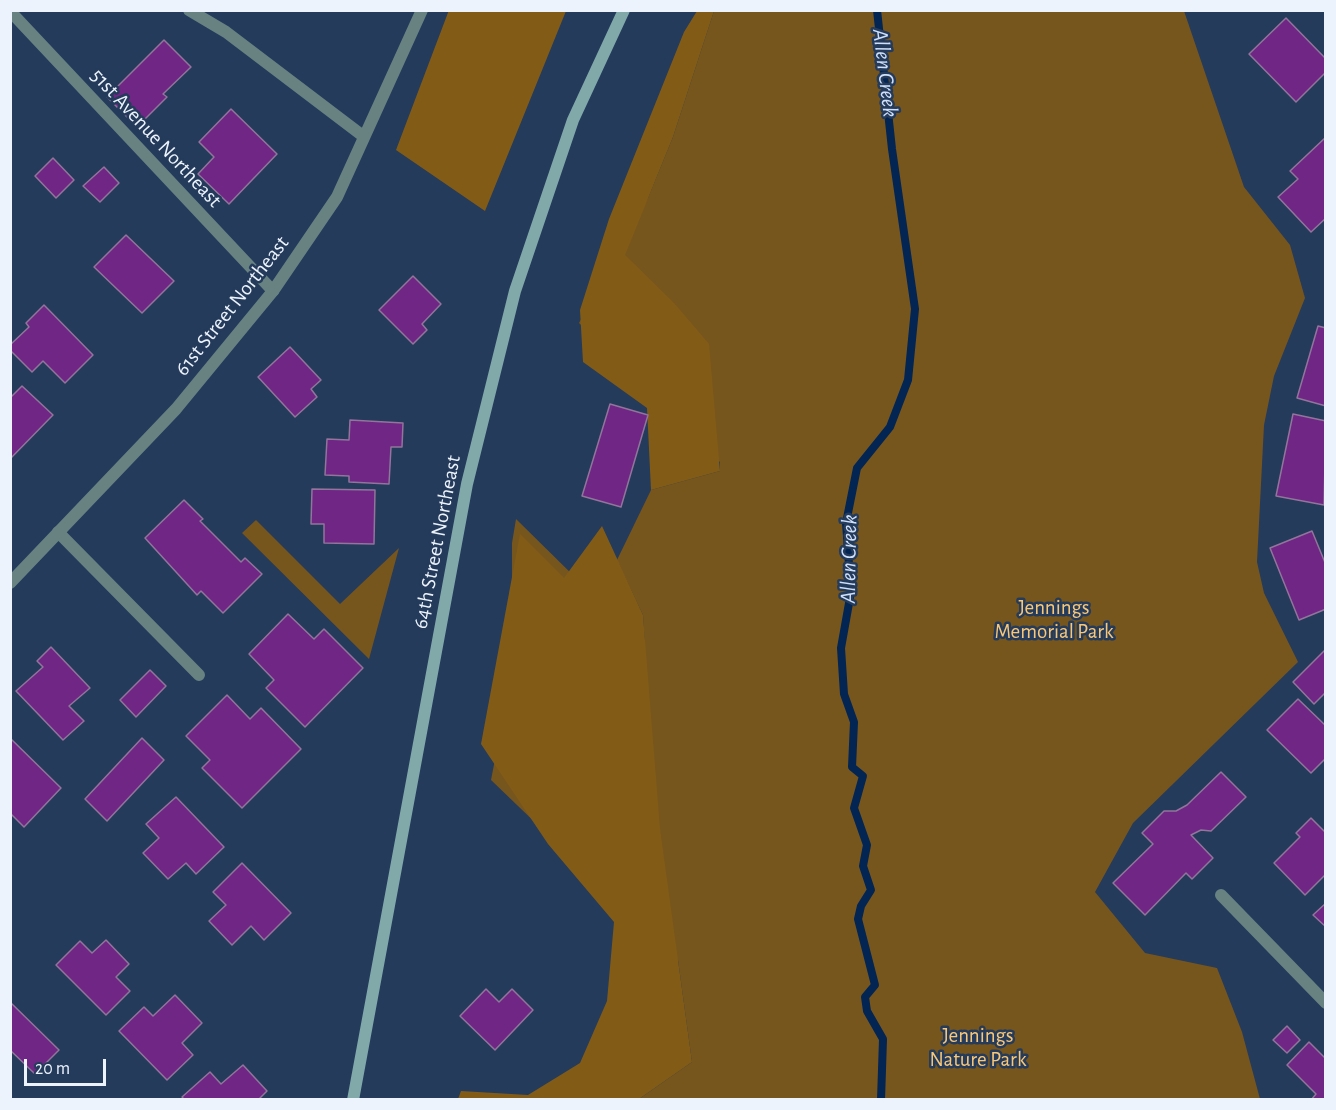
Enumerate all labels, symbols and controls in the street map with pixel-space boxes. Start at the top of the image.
water label: Allen Creek [866,27,904,119]
street label: 51st Avenue Northeast [85,63,227,213]
street label: 61st Street Northeast [170,231,294,381]
street label: 64th Street Northeast [408,453,466,631]
water label: Allen Creek [835,514,863,604]
park label: Jennings Memorial Park [994,595,1114,645]
park label: Jennings Nature Park [930,1023,1026,1073]
scale bar [27,1047,110,1085]
text: 20 m [35,1060,70,1078]

